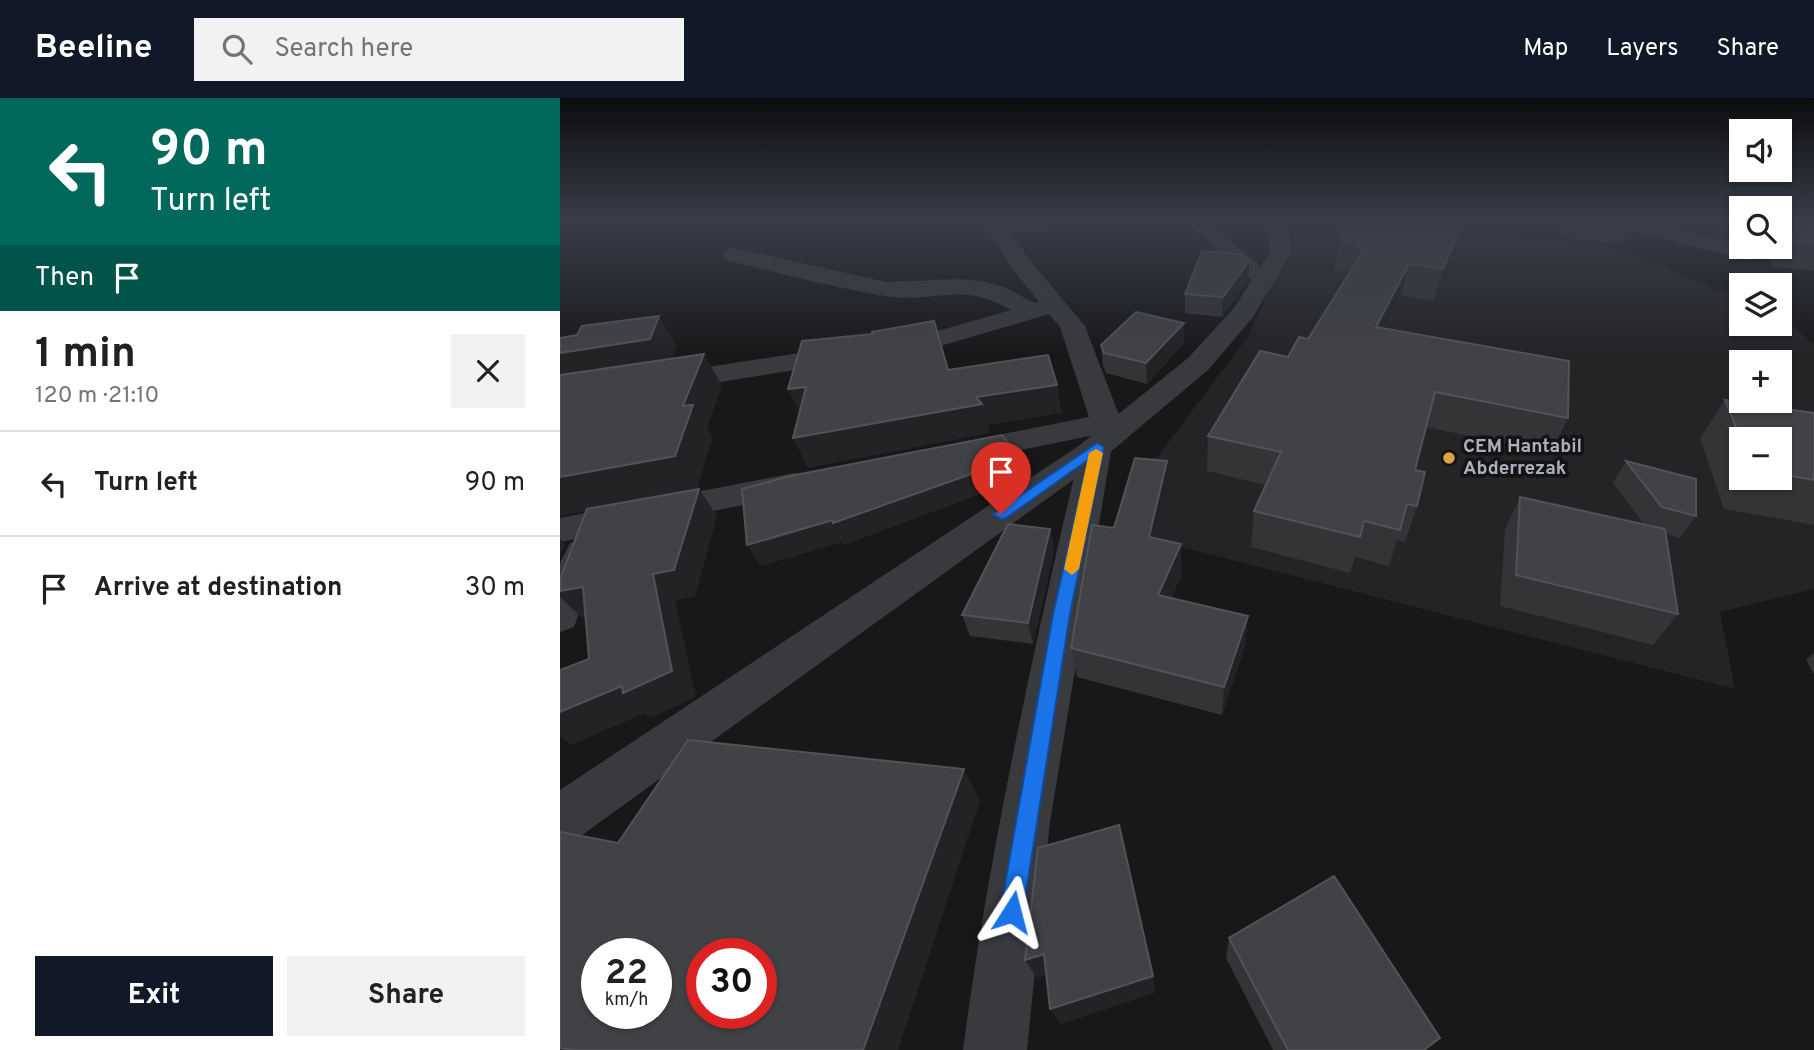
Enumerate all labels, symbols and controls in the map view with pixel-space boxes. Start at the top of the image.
search box [194,18,684,81]
text: Beeline [35,28,152,70]
icon: search [218,30,256,68]
text: Search here [274,33,413,66]
text: Map [1523,34,1568,64]
text: Layers [1606,34,1678,64]
text: Share [1716,34,1779,64]
map controls [1729,119,1792,490]
button: sound [1729,119,1792,182]
text: 90 m [150,121,268,183]
icon: left [35,126,126,217]
text: Turn left [150,182,271,222]
button: search [1729,196,1792,259]
icon: arrive [108,259,146,297]
text: Then [35,262,94,295]
button: layers [1729,273,1792,336]
text: 1 min [35,329,136,382]
button: close [451,334,525,408]
button: + [1729,350,1792,413]
text: 120 m · 21:10 [35,382,159,411]
button: − [1729,427,1792,490]
place label: CEM Hantabil Abderrezak [1463,435,1582,481]
pin [971,442,1031,514]
marker: CEM Hantabil Abderrezak [1441,450,1457,466]
icon: arrive [982,453,1020,491]
icon: left [35,465,73,503]
text: Turn left [94,467,198,500]
text: 90 m [465,467,525,500]
icon: arrive [35,570,73,608]
text: Arrive at destination [94,572,342,605]
text: 30 m [465,572,525,605]
position arrow [975,875,1049,949]
speed limit sign: 30 [686,938,777,1029]
text: 22 [605,952,648,996]
button: Exit [35,956,273,1036]
button: Share [287,956,525,1036]
text: km/h [605,989,648,1012]

